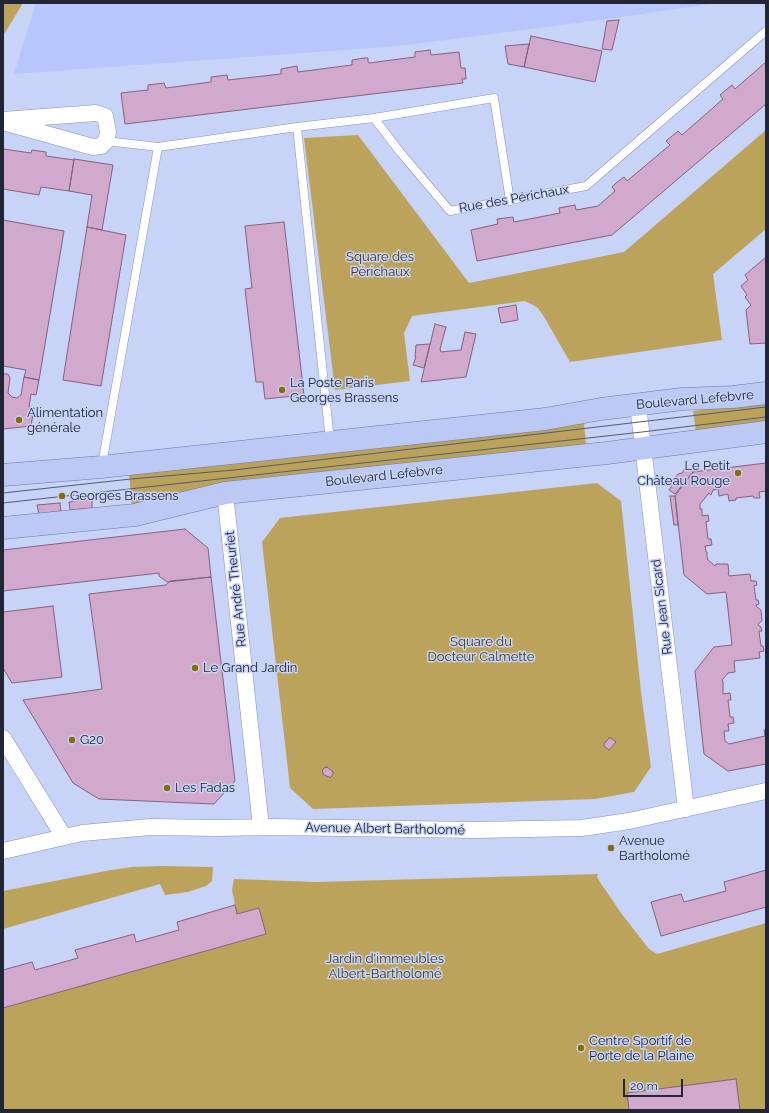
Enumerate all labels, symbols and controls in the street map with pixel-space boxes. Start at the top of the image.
street label: Rue des Périchaux [458,182,570,216]
park label: Square des Périchaux [346,249,414,280]
place label: La Poste Paris Georges Brassens [290,375,399,406]
marker: La Poste Paris Georges Brassens [277,385,287,395]
street label: Boulevard Lefebvre [635,387,755,413]
place label: Alimentation générale [27,405,103,436]
marker: Alimentation générale [14,415,24,425]
place label: Le Petit Château Rouge [637,458,730,489]
street label: Boulevard Lefebvre [324,462,444,490]
marker: Le Petit Château Rouge [733,468,743,478]
place label: Georges Brassens [70,488,179,504]
marker: Georges Brassens [57,491,67,501]
street label: Rue André Theuriet [222,530,250,648]
street label: Rue Jean Sicard [648,558,676,656]
park label: Square du Docteur Calmette [428,634,534,665]
place label: Le Grand Jardin [203,660,297,676]
marker: Le Grand Jardin [190,663,200,673]
place label: G20 [80,732,104,748]
marker: G20 [67,735,77,745]
place label: Les Fadas [175,780,235,796]
marker: Les Fadas [162,783,172,793]
street label: Avenue Albert Bartholomé [305,820,465,838]
place label: Avenue Bartholomé [619,833,690,864]
marker: Avenue Bartholomé [606,843,616,853]
park label: Jardin d'immeubles Albert-Bartholomé [326,951,444,982]
place label: Centre Sportif de Porte de la Plaine [589,1033,694,1064]
marker: Centre Sportif de Porte de la Plaine [576,1043,586,1053]
scale bar [625,1071,685,1097]
text: 20 m [630,1079,658,1093]

